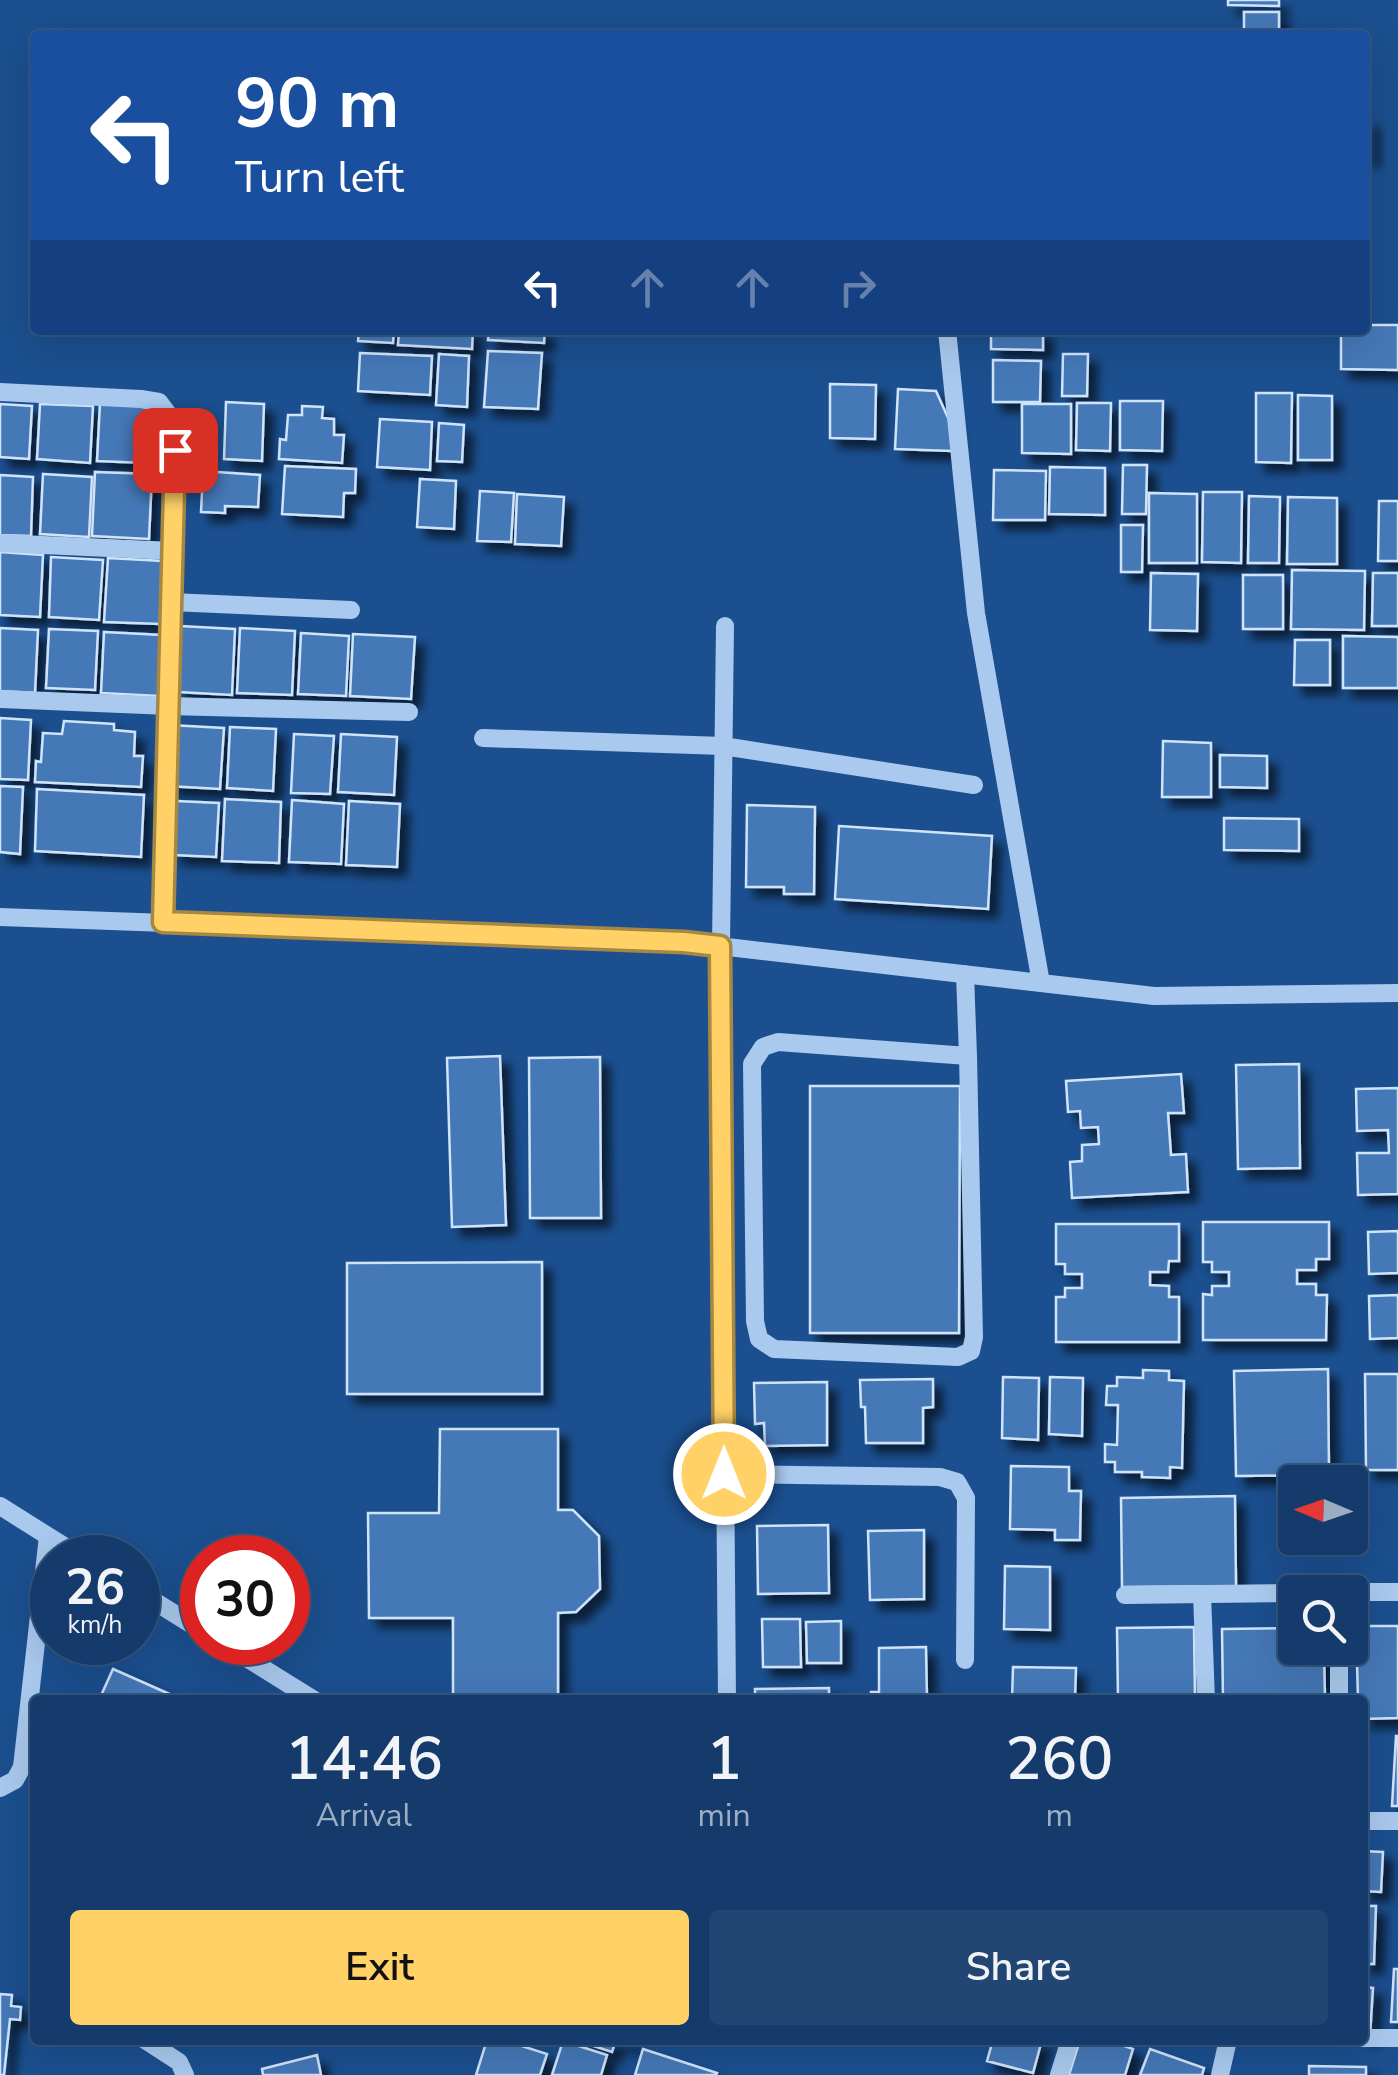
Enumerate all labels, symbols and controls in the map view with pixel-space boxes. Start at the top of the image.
text: 90 m [235,56,399,152]
icon: left [70,70,200,200]
text: Turn left [235,147,404,208]
icon: left [515,260,570,315]
icon: ahead [620,260,675,315]
icon: ahead [725,260,780,315]
icon: right [830,260,885,315]
pin [133,408,218,493]
icon: arrive [148,423,203,478]
position arrow [672,1422,776,1526]
north arrow [1278,1465,1368,1555]
map controls [1278,1465,1368,1665]
speed limit sign: 30 [180,1535,310,1665]
text: 26 [65,1553,125,1622]
button: search [1278,1575,1368,1665]
text: km/h [67,1608,123,1642]
text: 14:46 [285,1718,443,1800]
text: 1 [706,1718,742,1800]
text: 260 [1005,1718,1113,1800]
text: Arrival [316,1794,412,1837]
text: min [698,1794,751,1837]
text: m [1046,1794,1073,1837]
button: Exit [70,1910,689,2025]
button: Share [709,1910,1328,2025]

